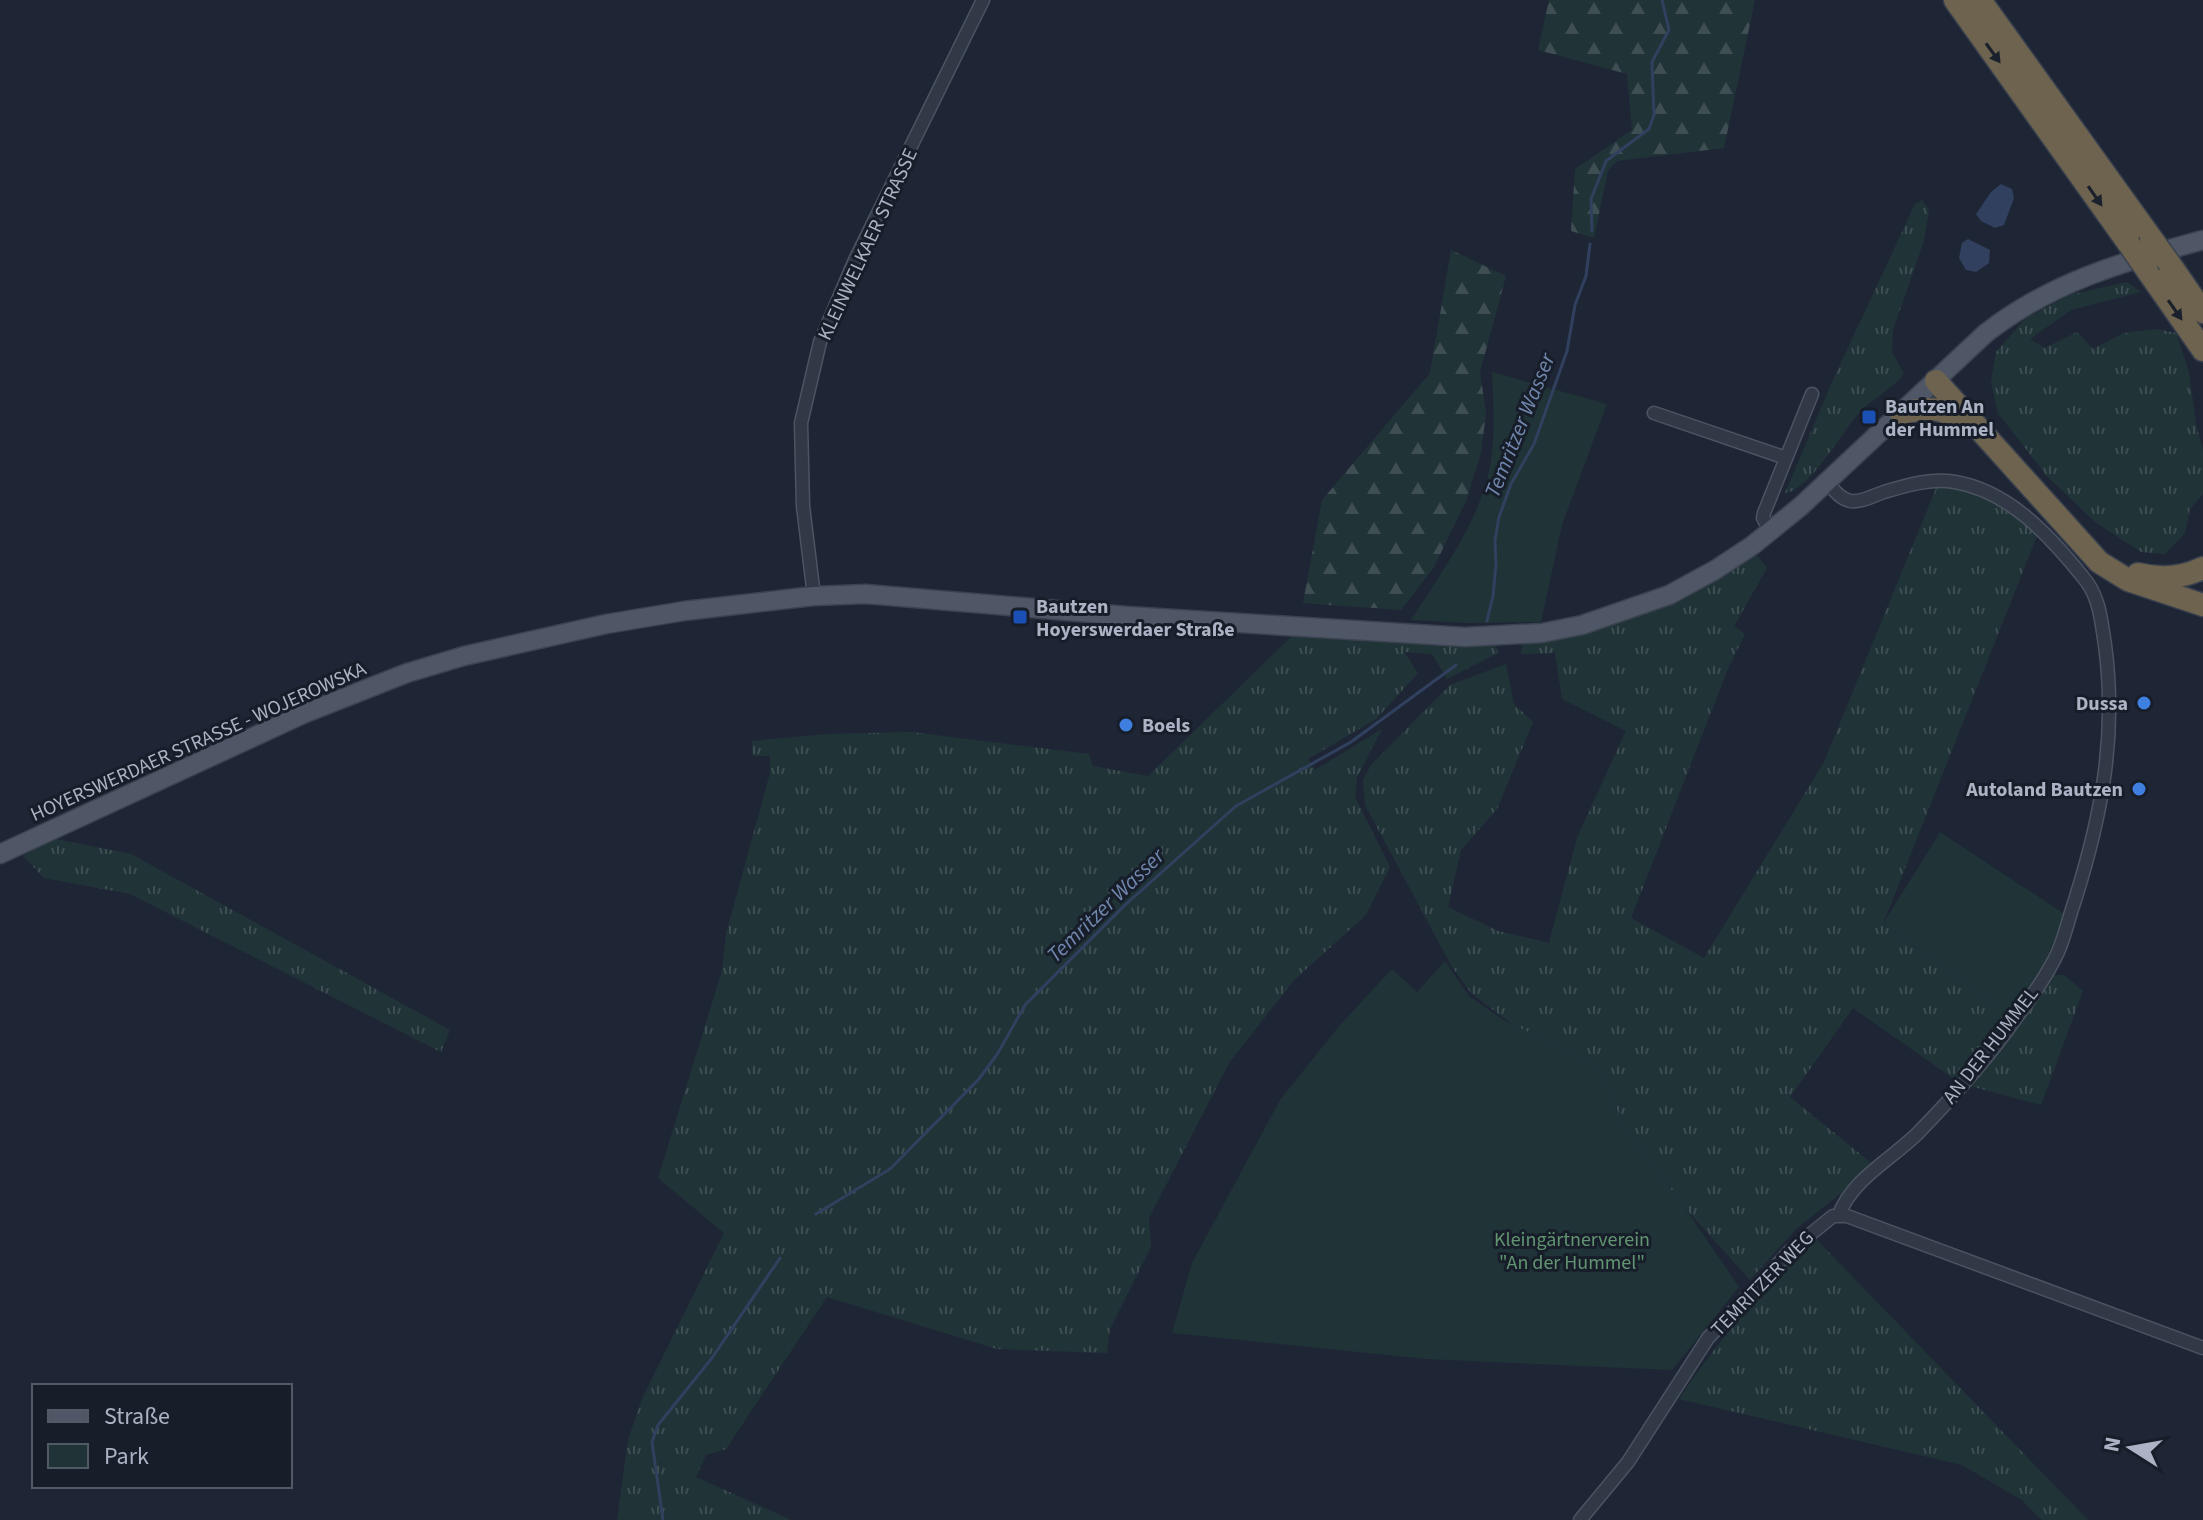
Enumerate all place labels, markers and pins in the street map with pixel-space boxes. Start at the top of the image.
place label: Bautzen An der Hummel [1885,393,1994,444]
marker: Bautzen An der Hummel [1860,408,1878,426]
place label: Bautzen Hoyerswerdaer Straße [1036,593,1235,644]
marker: Bautzen Hoyerswerdaer Straße [1011,608,1029,626]
place label: Dussa [2076,690,2128,718]
marker: Dussa [2135,694,2153,712]
place label: Boels [1142,712,1190,740]
marker: Boels [1117,716,1135,734]
place label: Autoland Bautzen [1965,776,2123,804]
marker: Autoland Bautzen [2130,780,2148,798]

